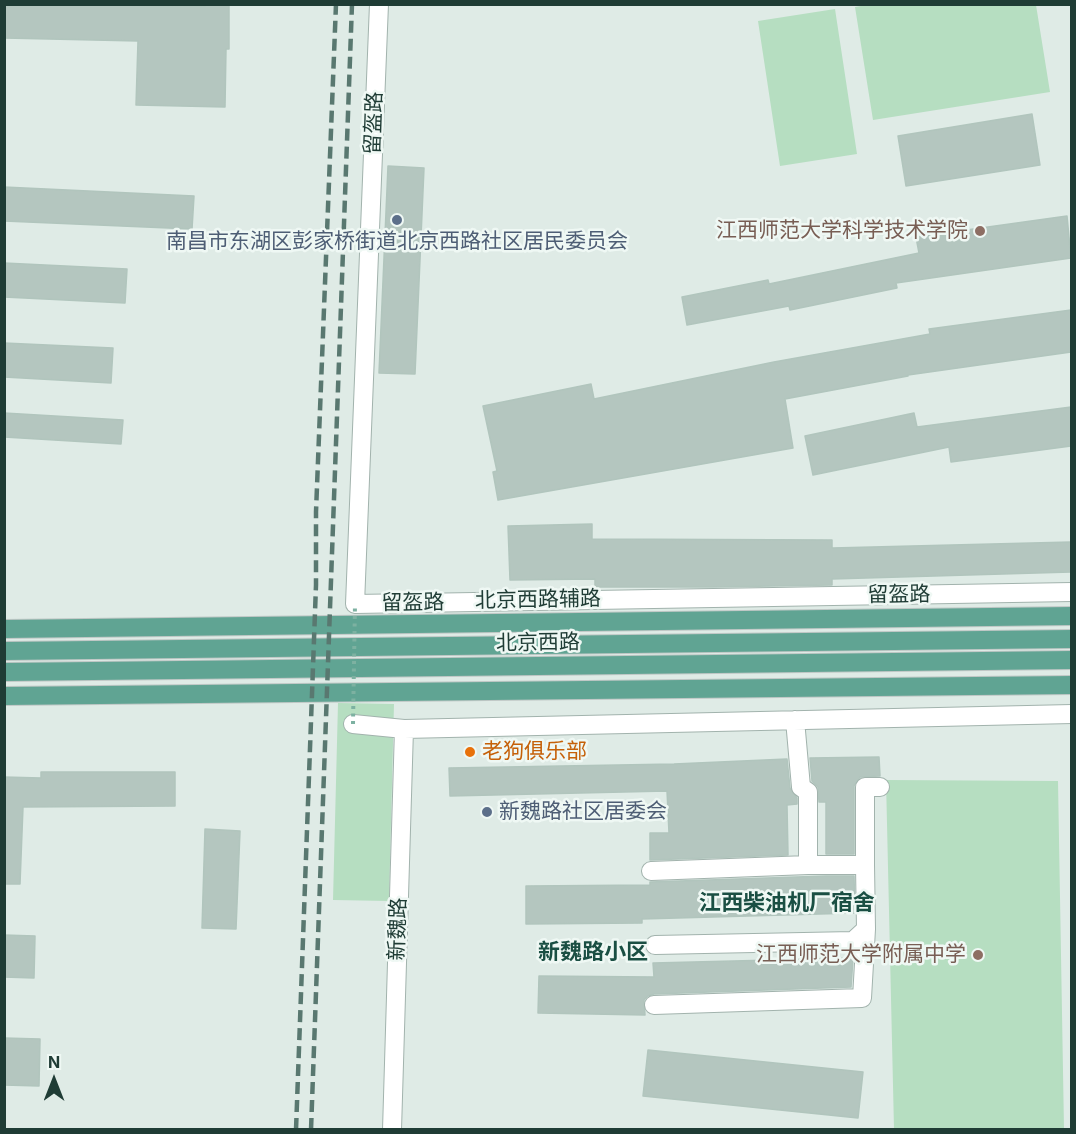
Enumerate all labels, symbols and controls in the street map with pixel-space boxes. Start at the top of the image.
street label: 留盔路 [360,91,388,155]
marker: 南昌市东湖区彭家桥街道北京西路社区居民委员会 [390,213,404,227]
place label: 江西师范大学科学技术学院 [716,218,968,244]
marker: 江西师范大学科学技术学院 [973,224,987,238]
place label: 南昌市东湖区彭家桥街道北京西路社区居民委员会 [166,229,628,255]
street label: 留盔路 [867,582,931,608]
street label: 北京西路辅路 [475,586,601,614]
street label: 留盔路 [381,590,445,616]
street label: 北京西路 [496,630,580,656]
place label: 老狗俱乐部 [482,739,587,765]
marker: 老狗俱乐部 [463,745,477,759]
place label: 新魏路社区居委会 [499,799,667,825]
marker: 新魏路社区居委会 [480,805,494,819]
district label: 江西柴油机厂宿舍 [699,890,875,916]
street label: 新魏路 [384,897,412,961]
district label: 新魏路小区 [538,939,648,965]
place label: 江西师范大学附属中学 [756,942,966,968]
marker: 江西师范大学附属中学 [971,948,985,962]
north arrow [24,1050,84,1110]
text: N [48,1052,60,1072]

